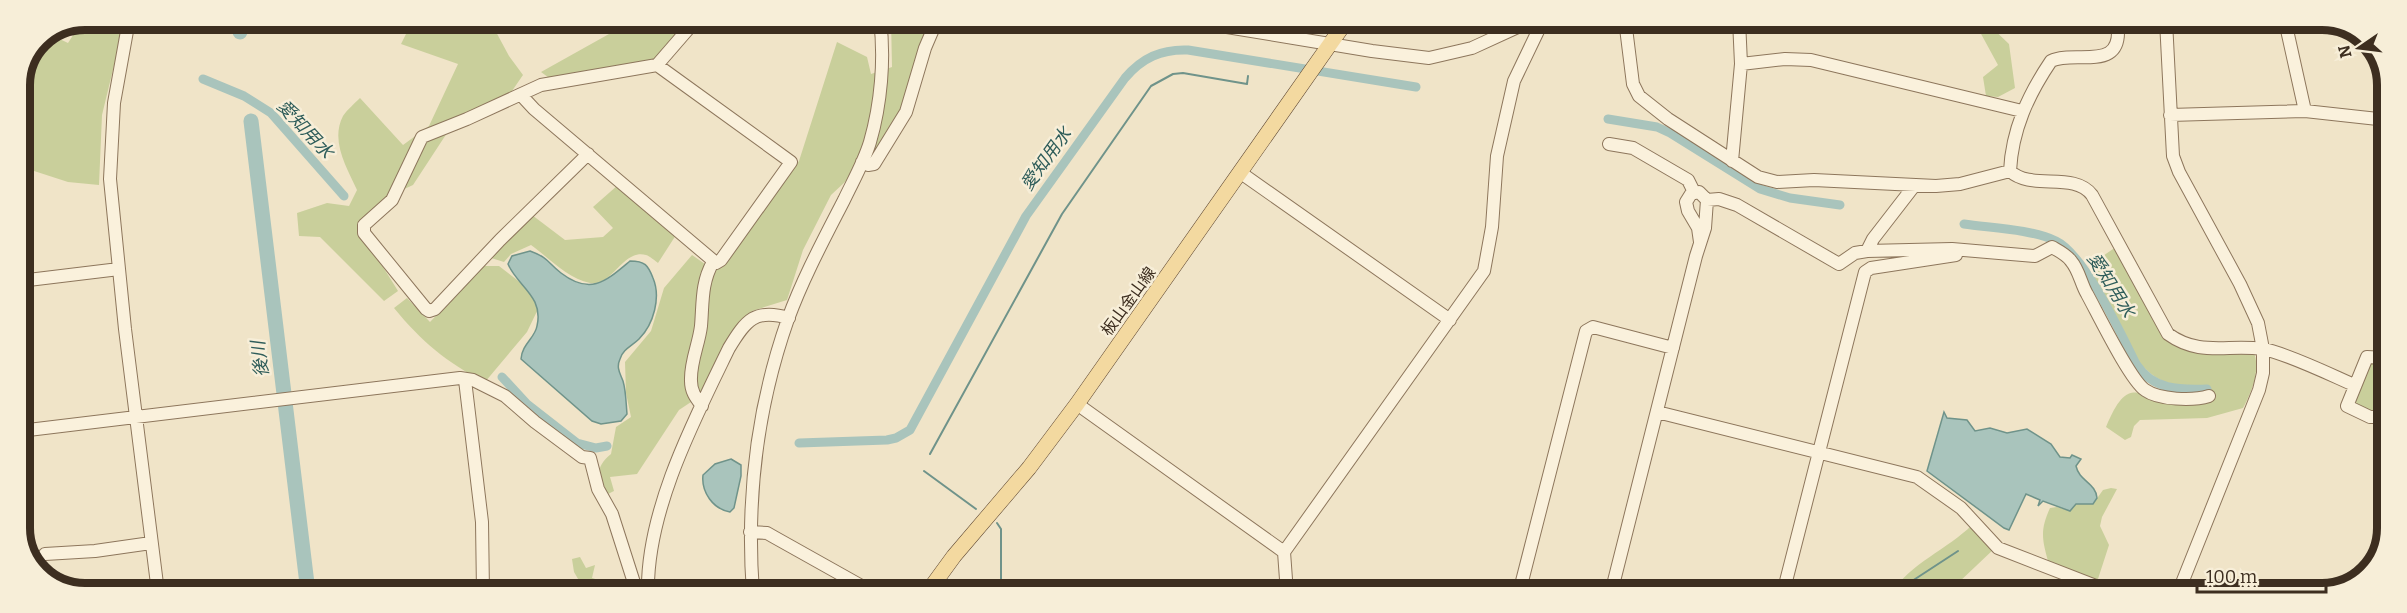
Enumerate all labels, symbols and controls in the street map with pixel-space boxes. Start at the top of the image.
north arrow [2329,18,2389,78]
text: N [2334,43,2356,60]
water label: 愛知用水 [272,95,339,164]
water label: 愛知用水 [1016,122,1077,195]
water label: 愛知用水 [2083,249,2140,323]
street label: 板山金山線 [1097,263,1160,339]
water label: 後川 [247,338,273,378]
scale bar [2197,556,2326,594]
text: 100 m [2206,566,2257,588]

